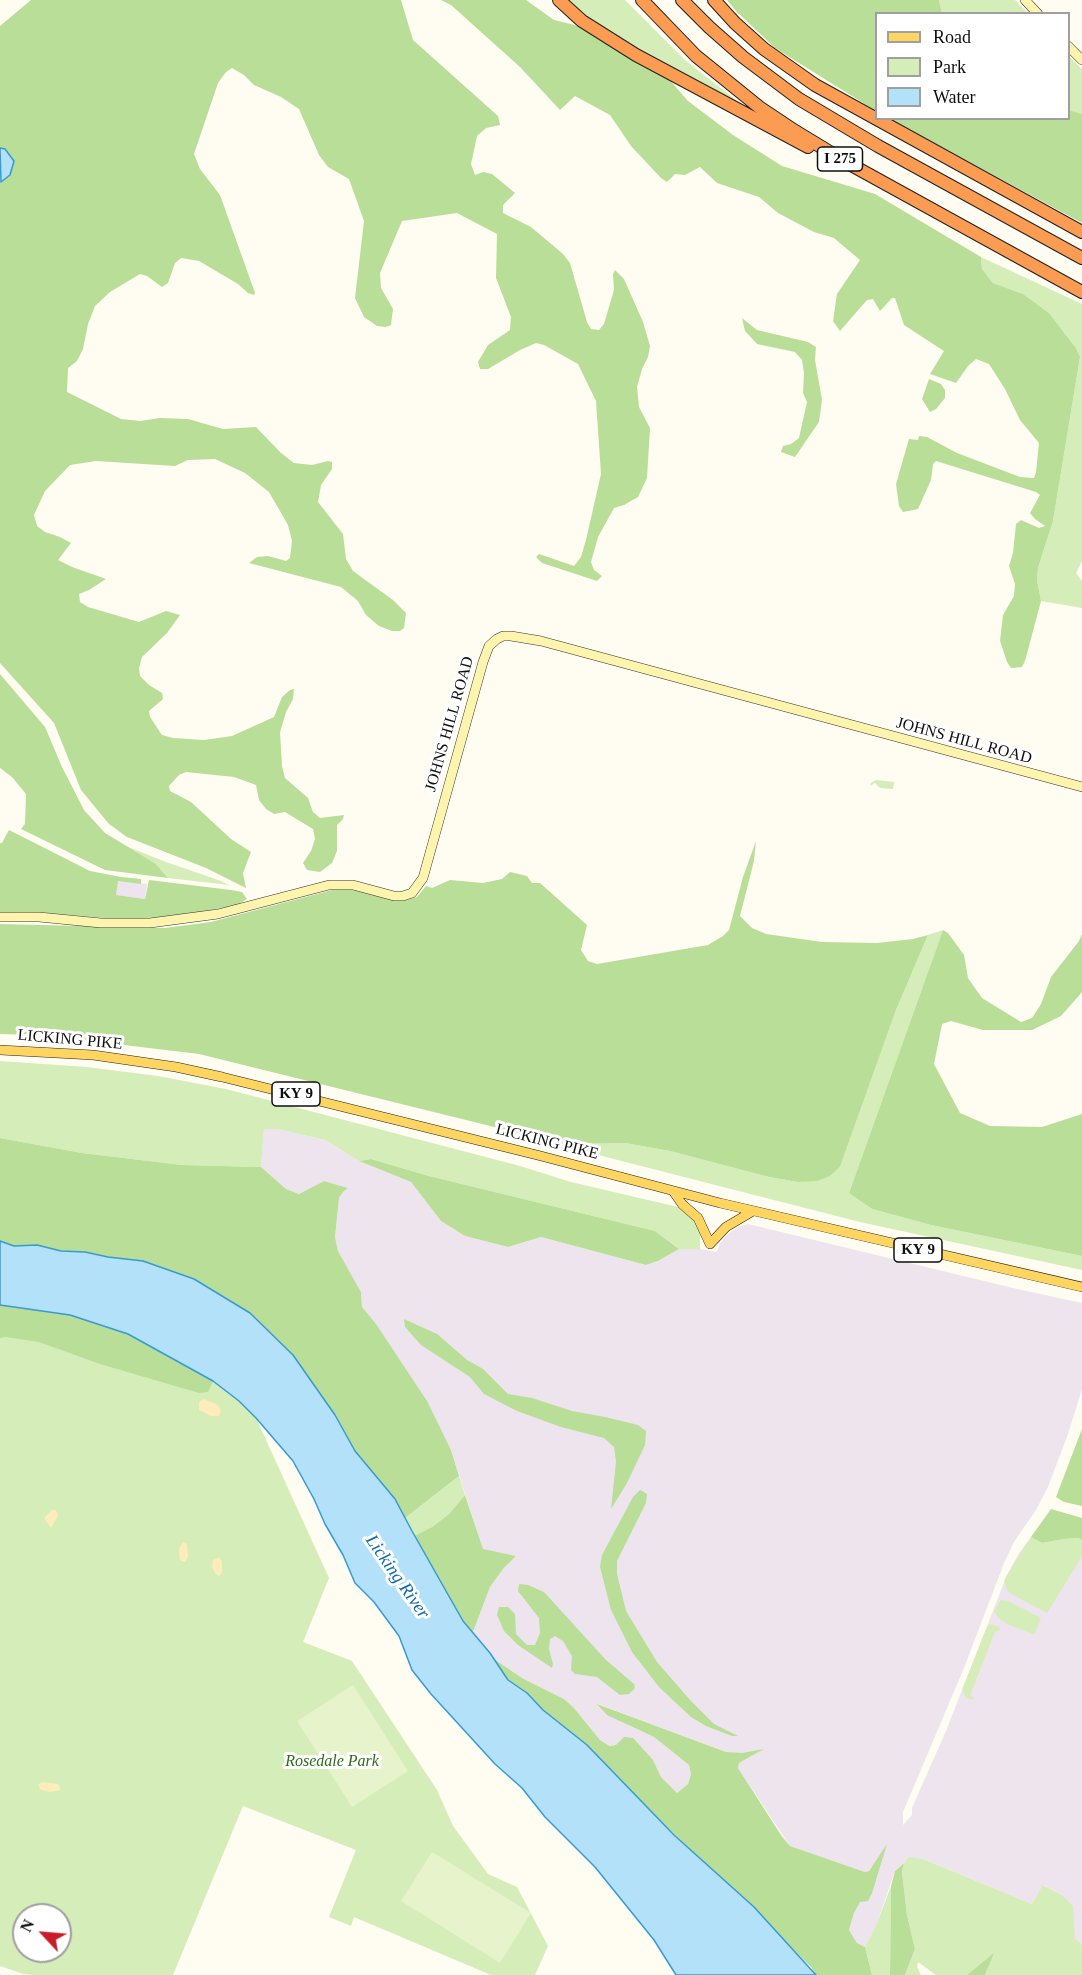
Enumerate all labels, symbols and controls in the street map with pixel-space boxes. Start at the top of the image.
legend [875,12,1070,120]
text: Road [933,27,971,47]
text: Park [933,57,966,77]
text: Water [933,87,976,107]
road number: I 275 [818,147,862,171]
street label: JOHNS HILL ROAD [422,654,478,794]
street label: JOHNS HILL ROAD [894,714,1034,768]
street label: LICKING PIKE [17,1026,123,1054]
road number: KY 9 [272,1082,320,1106]
street label: LICKING PIKE [494,1120,600,1164]
road number: KY 9 [894,1238,942,1262]
water label: Licking River [360,1531,434,1623]
park label: Rosedale Park [285,1752,379,1772]
north arrow [12,1903,72,1963]
text: N [17,1917,37,1935]

